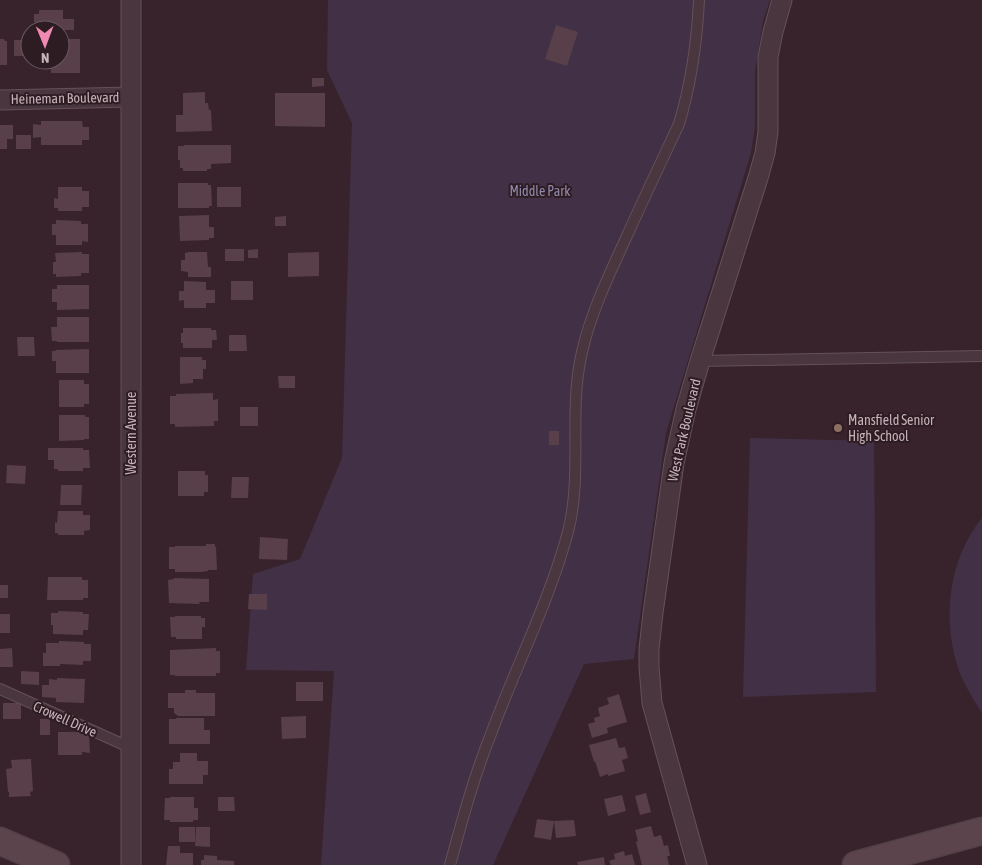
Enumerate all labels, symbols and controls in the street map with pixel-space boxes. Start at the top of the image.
north arrow [20,20,70,70]
text: N [41,50,49,66]
street label: Heineman Boulevard [10,89,120,107]
park label: Middle Park [509,183,571,199]
street label: West Park Boulevard [664,377,704,483]
street label: Western Avenue [123,392,139,474]
place label: Mansfield Senior High School [848,412,935,444]
marker: Mansfield Senior High School [832,422,844,434]
street label: Crowell Drive [31,698,99,740]

